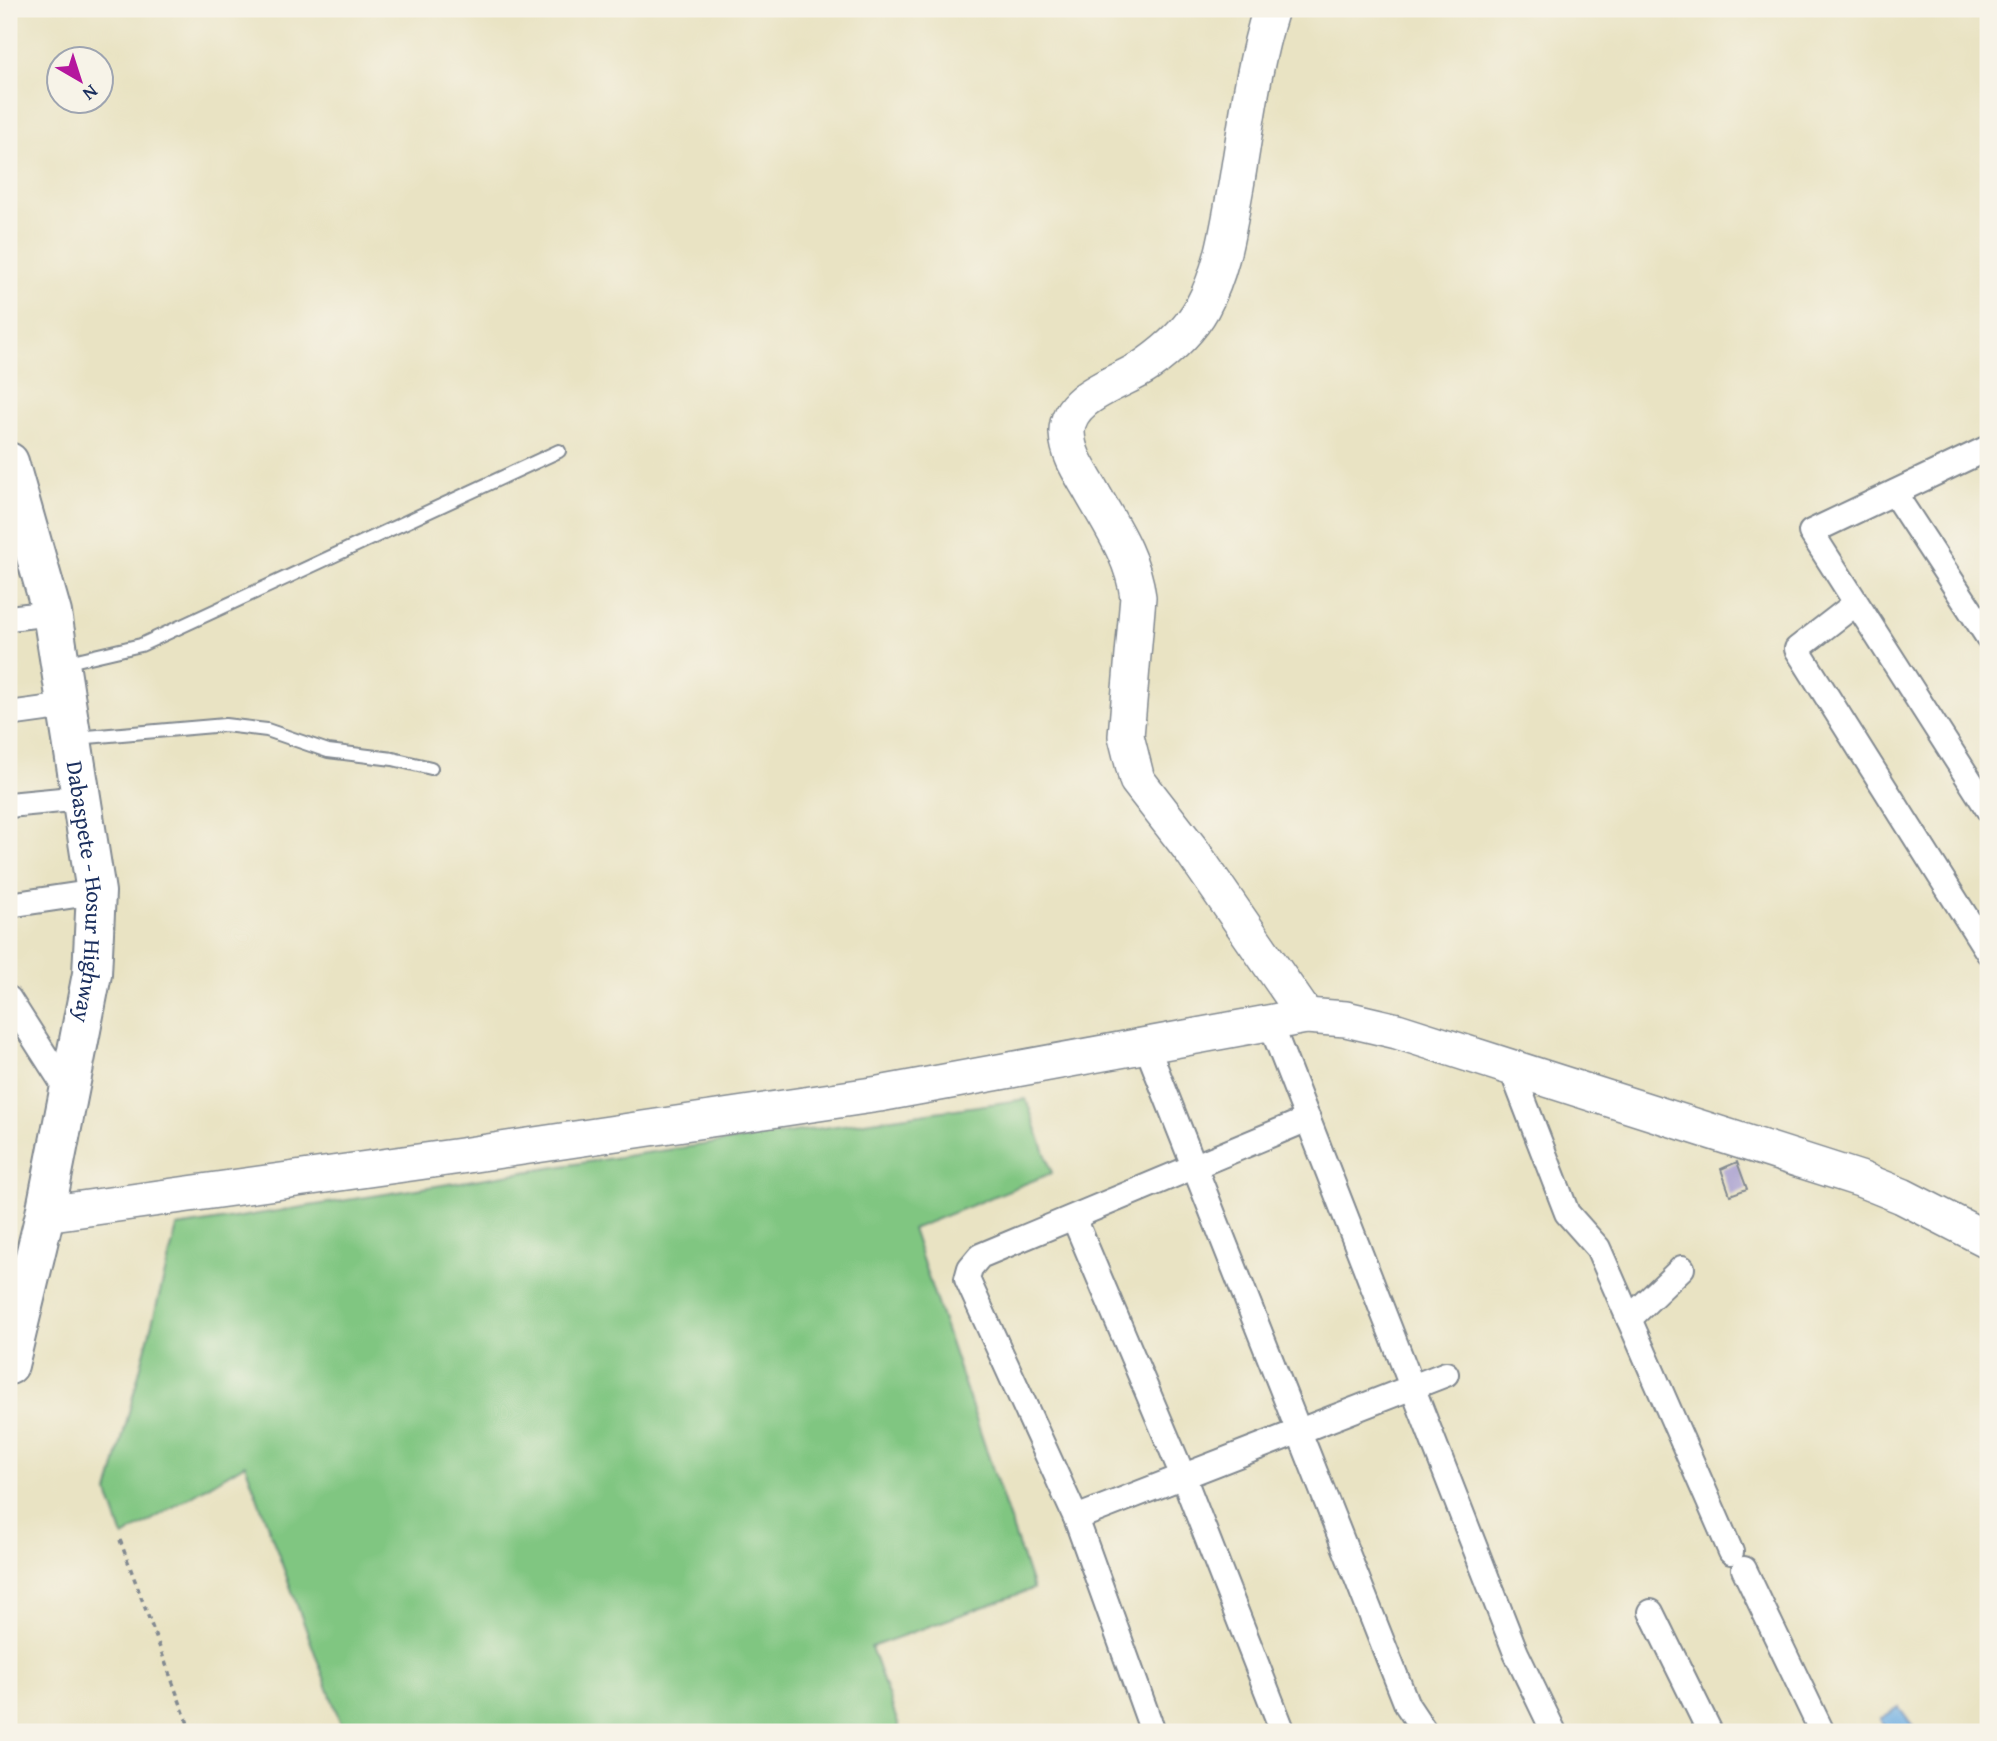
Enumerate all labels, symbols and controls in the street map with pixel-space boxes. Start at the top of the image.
north arrow [46,46,116,116]
text: N [77,78,104,108]
street label: Dabaspete - Hosur Highway [59,758,113,1027]

